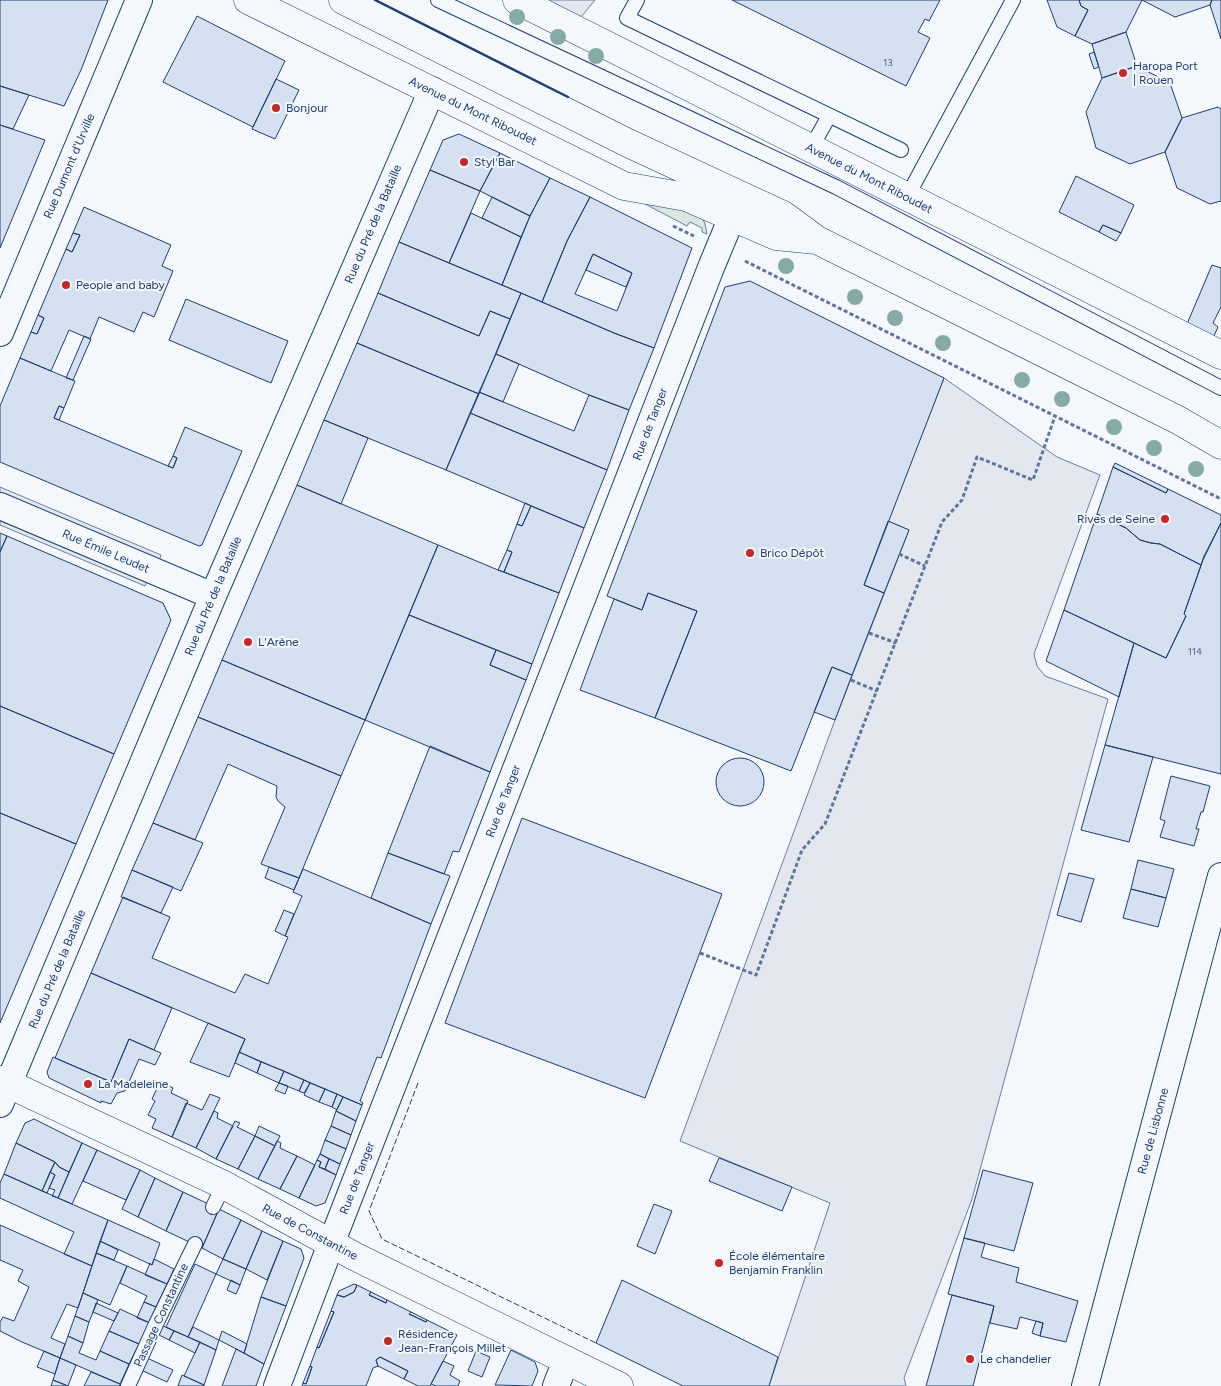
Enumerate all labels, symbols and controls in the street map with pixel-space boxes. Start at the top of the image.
house number: 13 [883,56,893,69]
place label: Haropa Port | Rouen [1133,59,1198,87]
marker: Haropa Port | Rouen [1117,67,1129,79]
street label: Avenue du Mont Riboudet [407,74,540,148]
place label: Bonjour [286,101,328,115]
marker: Bonjour [270,102,282,114]
street label: Rue Dumont d'Urville [41,111,98,221]
street label: Avenue du Mont Riboudet [803,140,935,216]
place label: Styl Bar [474,155,515,169]
marker: Styl Bar [458,156,470,168]
street label: Rue du Pré de la Bataille [342,162,405,286]
place label: People and baby [76,278,165,292]
marker: People and baby [60,279,72,291]
street label: Rue de Tanger [630,386,670,462]
place label: Rives de Seine [1077,512,1155,526]
marker: Rives de Seine [1159,513,1171,525]
street label: Rue Émile Leudet [60,526,152,576]
street label: Rue du Pré de la Bataille [182,534,245,658]
place label: Brico Dépôt [760,546,824,560]
marker: Brico Dépôt [744,547,756,559]
place label: L'Arène [258,635,299,649]
marker: L'Arène [242,636,254,648]
house number: 114 [1188,645,1202,658]
street label: Rue de Tanger [483,763,523,839]
street label: Rue du Pré de la Bataille [26,907,89,1031]
place label: La Madeleine [98,1077,169,1091]
marker: La Madeleine [82,1078,94,1090]
street label: Rue de Lisbonne [1135,1086,1171,1176]
street label: Rue de Tanger [337,1140,377,1216]
street label: Rue de Constantine [260,1201,360,1263]
place label: École élémentaire Benjamin Franklin [729,1249,825,1277]
marker: École élémentaire Benjamin Franklin [713,1257,725,1269]
street label: Passage Constantine [131,1261,191,1369]
place label: Résidence Jean-François Millet [398,1327,506,1355]
marker: Résidence Jean-François Millet [382,1335,394,1347]
place label: Le chandelier [980,1352,1051,1366]
marker: Le chandelier [964,1353,976,1365]

